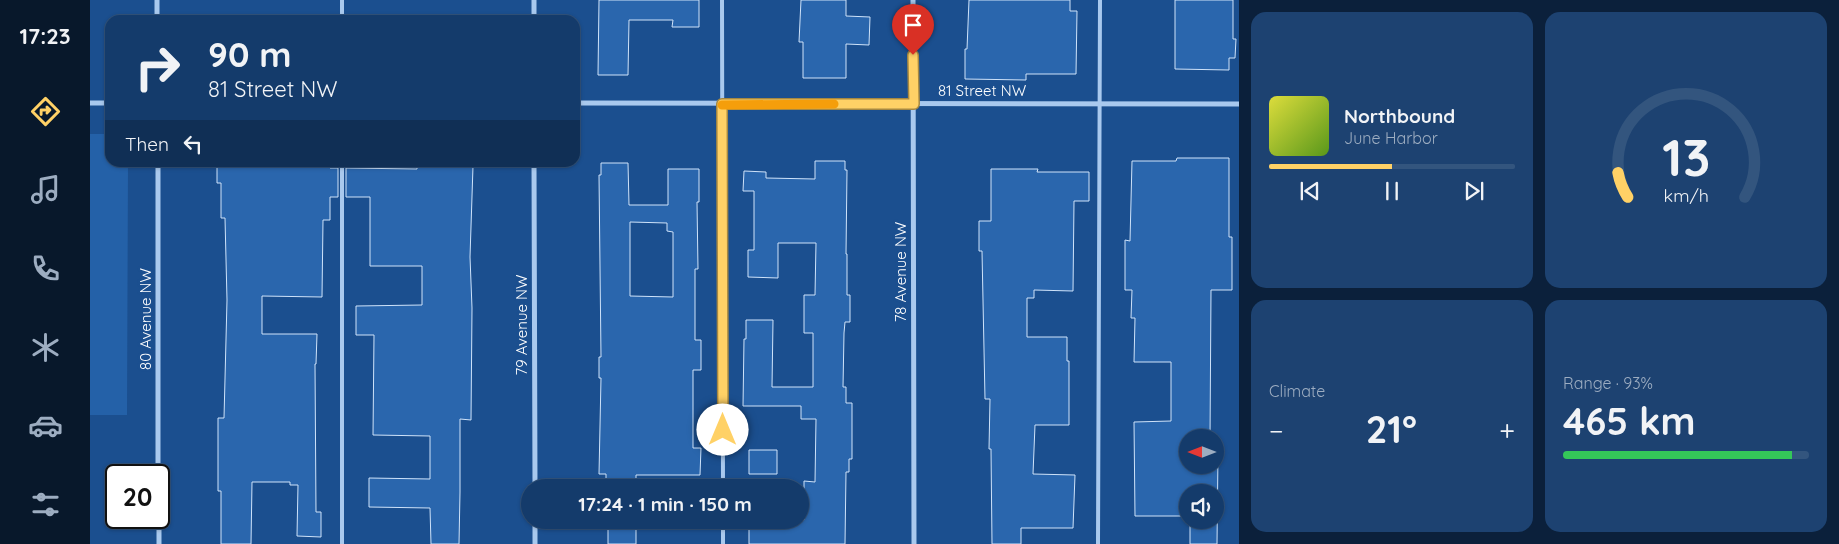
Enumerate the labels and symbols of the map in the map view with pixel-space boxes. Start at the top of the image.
pin [892,4,934,55]
street label: 81 Street NW [938,81,1027,100]
street label: 78 Avenue NW [891,221,910,322]
street label: 80 Avenue NW [136,268,155,370]
street label: 79 Avenue NW [512,274,531,375]
position arrow [696,403,748,455]
north arrow [1179,429,1224,474]
speed limit sign: 20 [105,464,170,529]

